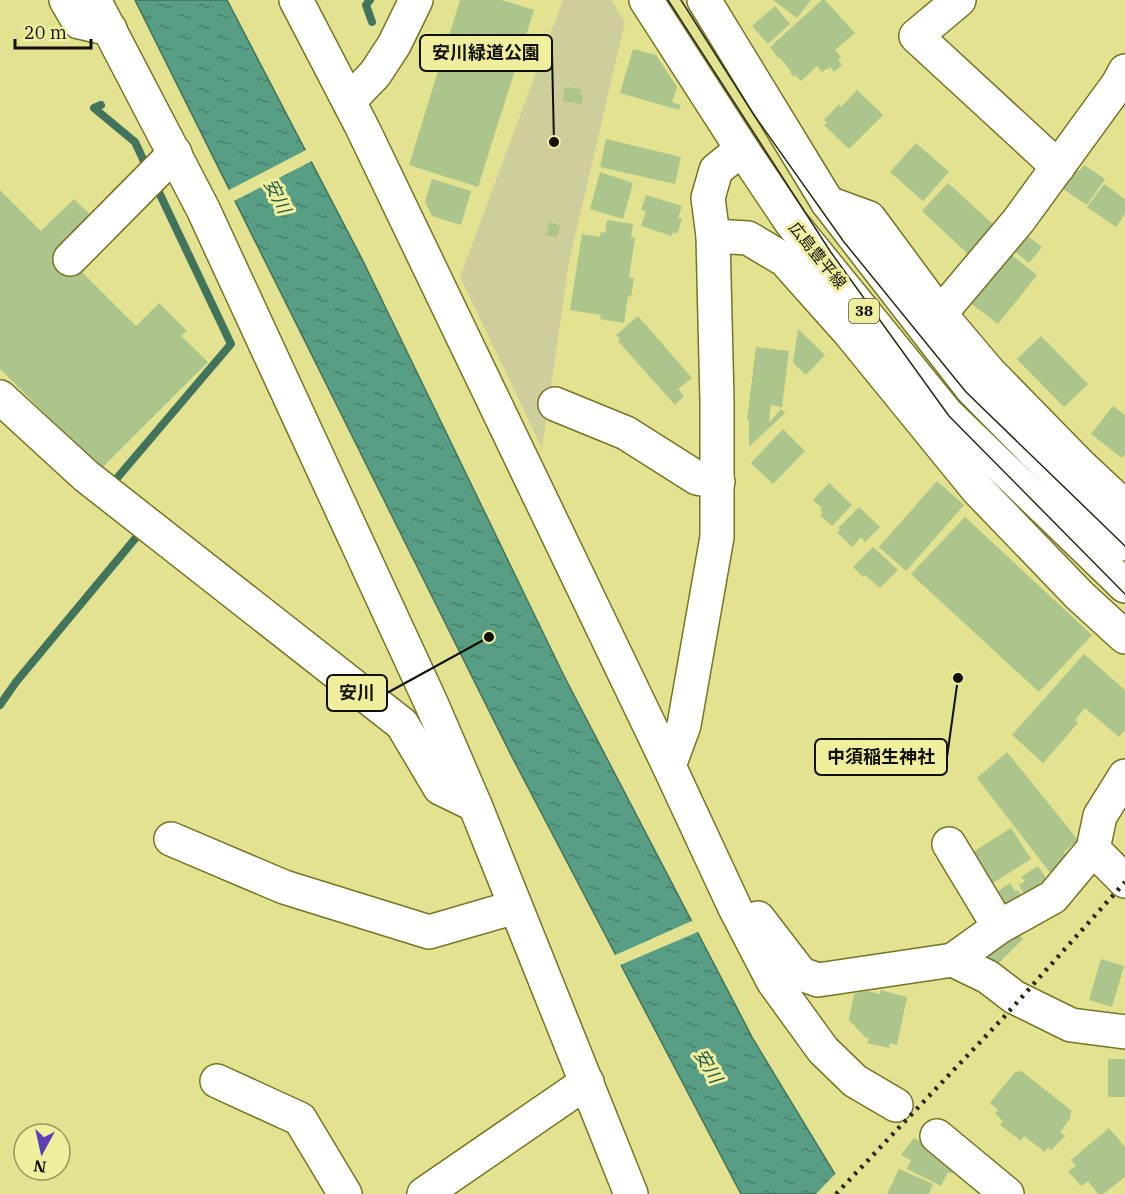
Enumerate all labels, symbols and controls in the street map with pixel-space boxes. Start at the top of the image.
scale bar [15,12,92,50]
text: 20 m [24,21,67,44]
callout: 安川緑道公園 [420,35,552,71]
text: 安川緑道公園 [432,41,540,64]
water label: 安川 [259,175,297,219]
street label: 広島豊平線 [785,218,851,292]
road number: 38 [849,299,879,323]
callout: 安川 [327,675,387,711]
text: 安川 [339,681,375,704]
callout: 中須稲生神社 [815,739,947,775]
text: 中須稲生神社 [827,745,935,768]
water label: 安川 [689,1044,729,1089]
north arrow [12,1122,72,1182]
text: N [32,1156,48,1178]

